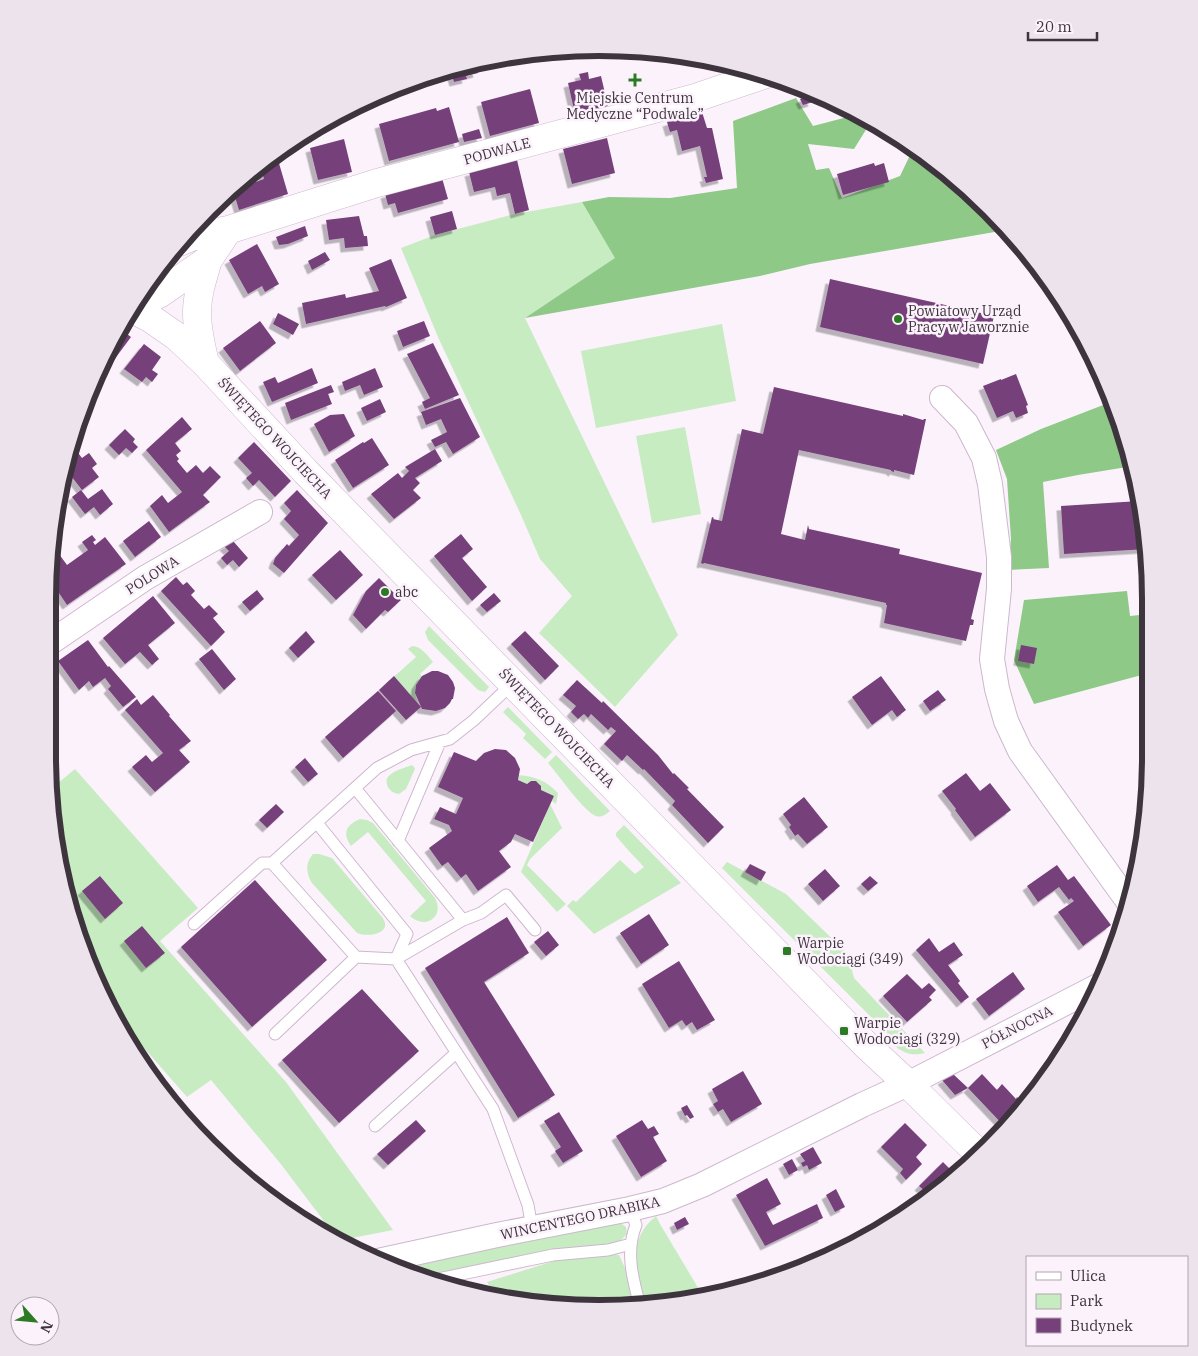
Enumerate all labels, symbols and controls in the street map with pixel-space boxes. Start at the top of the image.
scale bar [1028,10,1097,42]
text: 20 m [1036,17,1072,36]
marker: Miejskie Centrum Medyczne “Podwale” [628,73,642,87]
place label: Miejskie Centrum Medyczne “Podwale” [566,89,704,123]
street label: PODWALE [462,133,532,169]
place label: Powiatowy Urząd Pracy w Jaworznie [908,302,1029,336]
marker: Powiatowy Urząd Pracy w Jaworznie [892,313,904,325]
street label: ŚWIĘTEGO WOJCIECHA [214,373,337,503]
street label: POLOWA [122,551,182,598]
place label: abc [395,583,418,601]
marker: abc [379,586,391,598]
street label: ŚWIĘTEGO WOJCIECHA [495,664,620,792]
place label: Warpie Wodociągi (349) [797,934,903,968]
marker: Warpie Wodociągi (349) [781,945,793,957]
street label: PÓŁNOCNA [978,1000,1056,1053]
place label: Warpie Wodociągi (329) [854,1014,960,1048]
marker: Warpie Wodociągi (329) [838,1025,850,1037]
street label: WINCENTEGO DRABIKA [499,1192,662,1244]
legend [1026,1256,1188,1346]
text: Ulica [1070,1266,1106,1285]
text: Park [1070,1291,1103,1310]
north arrow [10,1296,60,1346]
text: Budynek [1070,1316,1133,1335]
text: N [36,1318,57,1336]

